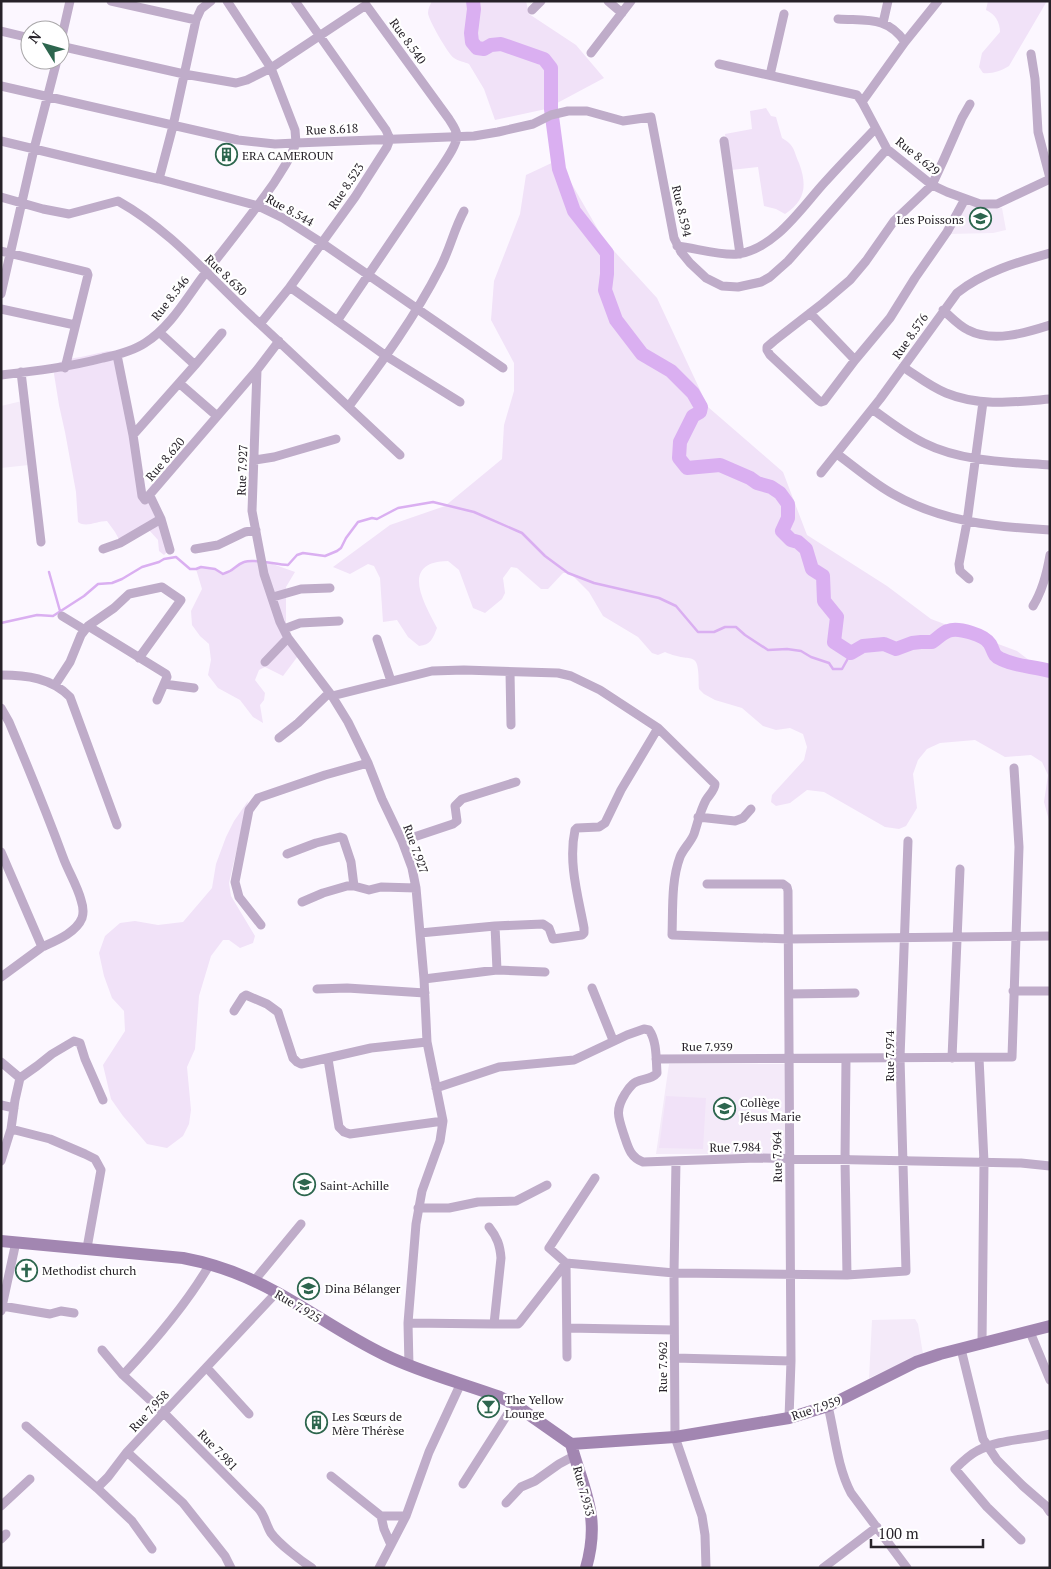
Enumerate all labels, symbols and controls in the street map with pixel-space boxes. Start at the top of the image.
street label: Rue 8.540 [387,15,429,67]
north arrow [20,20,70,70]
text: N [23,27,45,47]
street label: Rue 8.618 [305,120,359,138]
street label: Rue 8.629 [893,134,943,178]
building icon: ERA CAMEROUN [214,143,238,167]
place label: ERA CAMEROUN [242,148,334,163]
street label: Rue 8.523 [325,160,367,212]
street label: Rue 8.594 [669,184,695,239]
street label: Rue 8.544 [263,191,317,230]
school or university icon: Les Poissons [968,207,992,231]
place label: Les Poissons [897,212,964,227]
street label: Rue 8.630 [202,251,250,299]
street label: Rue 8.546 [148,272,192,323]
street label: Rue 8.576 [889,310,932,362]
street label: Rue 8.620 [142,434,188,484]
street label: Rue 7.927 [234,444,250,496]
street label: Rue 7.927 [400,822,432,876]
street label: Rue 7.974 [882,1030,897,1082]
street label: Rue 7.939 [681,1039,733,1054]
place label: Collège Jésus Marie [740,1095,801,1124]
school or university icon: Collège Jésus Marie [712,1097,736,1121]
street label: Rue 7.964 [769,1131,785,1183]
street label: Rue 7.984 [709,1139,761,1155]
school or university icon: Saint-Achille [292,1173,316,1197]
place label: Saint-Achille [320,1178,389,1193]
church icon: Methodist church [14,1258,38,1282]
place label: Methodist church [42,1263,136,1278]
school or university icon: Dina Bélanger [297,1276,321,1300]
place label: Dina Bélanger [325,1281,401,1296]
street label: Rue 7.925 [272,1286,324,1326]
street label: Rue 7.962 [655,1341,670,1393]
street label: Rue 7.958 [126,1387,172,1435]
place label: The Yellow Lounge [505,1392,564,1421]
street label: Rue 7.959 [789,1393,843,1423]
bar icon: The Yellow Lounge [477,1394,501,1418]
place label: Les Sœurs de Mère Thérèse [332,1409,404,1438]
building icon: Les Sœurs de Mère Thérèse [304,1411,328,1435]
street label: Rue 7.981 [195,1426,241,1474]
street label: Rue 7.933 [570,1464,598,1518]
scale bar [871,1516,984,1548]
text: 100 m [878,1523,919,1543]

